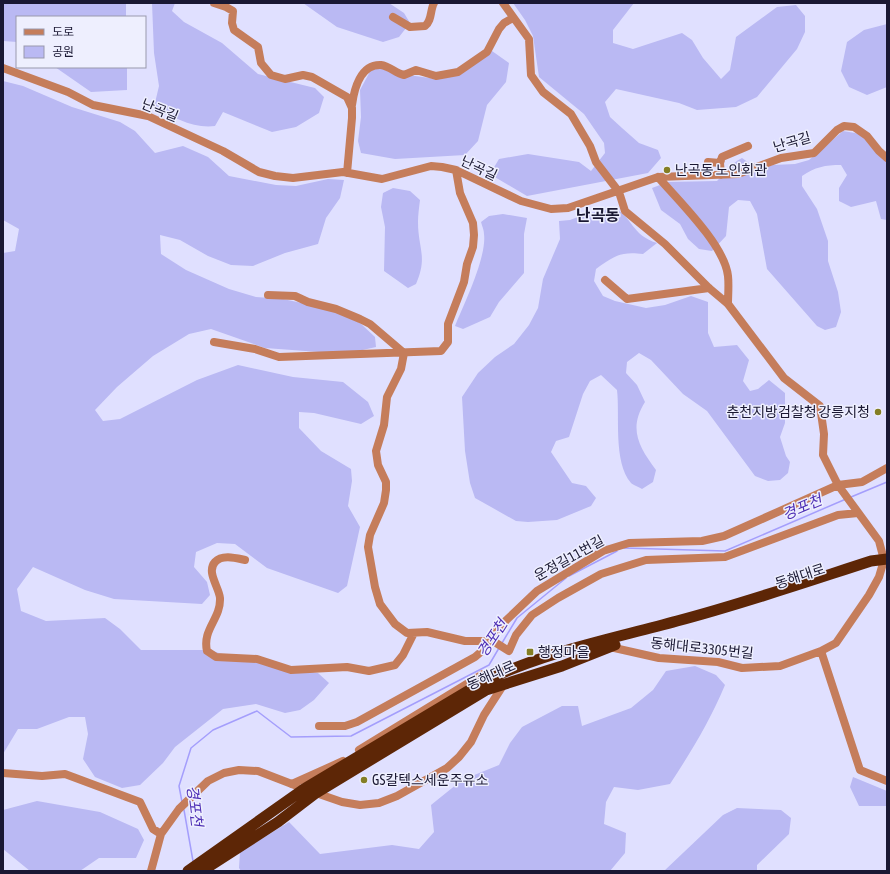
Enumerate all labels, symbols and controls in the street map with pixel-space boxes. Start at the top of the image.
legend [16,16,146,68]
text: 도로 [52,25,74,39]
text: 공원 [52,45,74,59]
street label: 난곡길 [139,95,181,125]
street label: 난곡길 [771,129,813,155]
street label: 난곡길 [458,153,500,183]
place label: 난곡동 노인회관 [675,162,767,178]
marker: 난곡동 노인회관 [662,165,672,175]
district label: 난곡동 [576,206,620,224]
place label: 춘천지방검찰청 강릉지청 [726,404,870,420]
marker: 춘천지방검찰청 강릉지청 [873,407,883,417]
water label: 경포천 [780,490,826,523]
street label: 운정길11번길 [531,532,607,584]
street label: 동해대로 [773,560,827,592]
water label: 경포천 [474,614,512,660]
street label: 동해대로3305번길 [650,635,754,661]
place label: 행정마을 [538,644,590,660]
marker: 행정마을 [525,647,535,657]
street label: 동해대로 [464,657,518,693]
place label: GS칼텍스세운주유소 [372,772,488,788]
marker: GS칼텍스세운주유소 [359,775,369,785]
water label: 경포천 [184,784,206,830]

